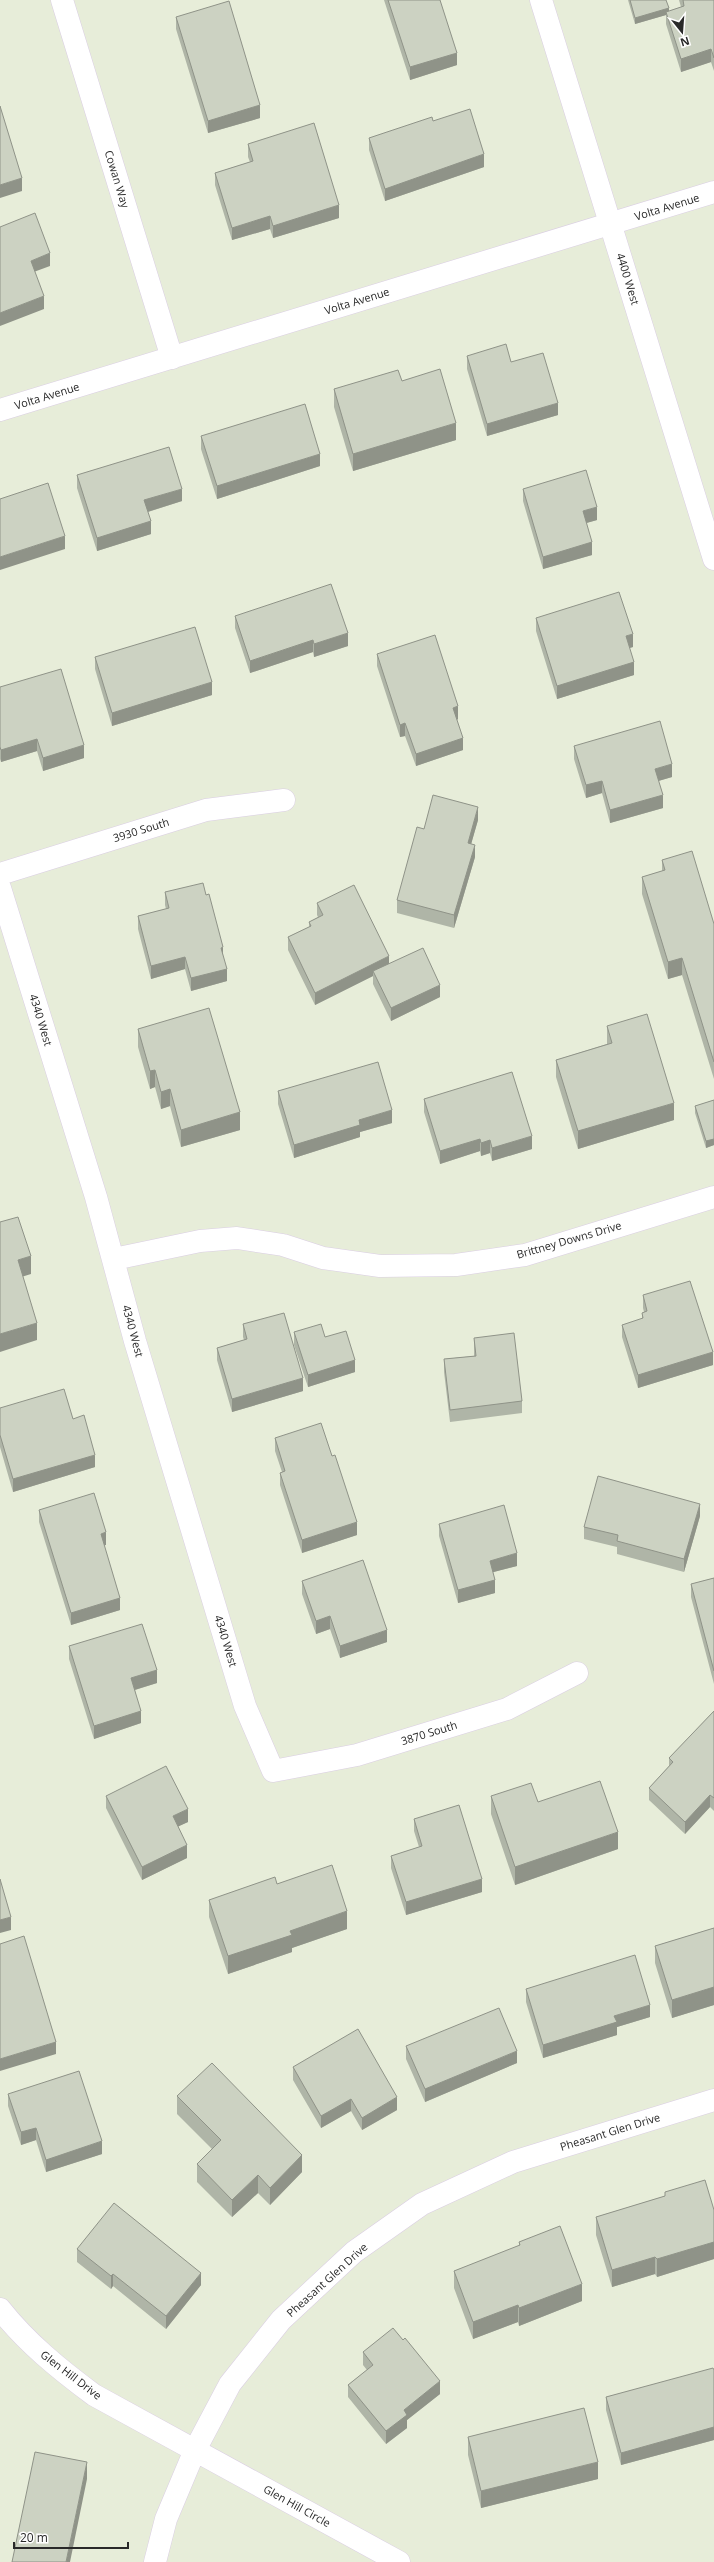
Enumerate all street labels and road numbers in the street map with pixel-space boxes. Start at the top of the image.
street label: Cowan Way [102,148,133,210]
street label: Volta Avenue [633,190,701,224]
street label: 4400 West [613,251,643,307]
street label: Volta Avenue [323,284,391,318]
street label: Volta Avenue [13,379,81,413]
street label: 3930 South [111,814,171,845]
street label: 4340 West [26,992,56,1048]
street label: Brittney Downs Drive [515,1217,623,1262]
street label: 4340 West [119,1303,148,1359]
street label: 4340 West [211,1613,241,1669]
street label: 3870 South [399,1717,459,1748]
street label: Pheasant Glen Drive [558,2109,662,2154]
street label: Pheasant Glen Drive [283,2239,370,2320]
street label: Glen Hill Drive [38,2347,105,2402]
street label: Glen Hill Circle [261,2481,333,2530]

